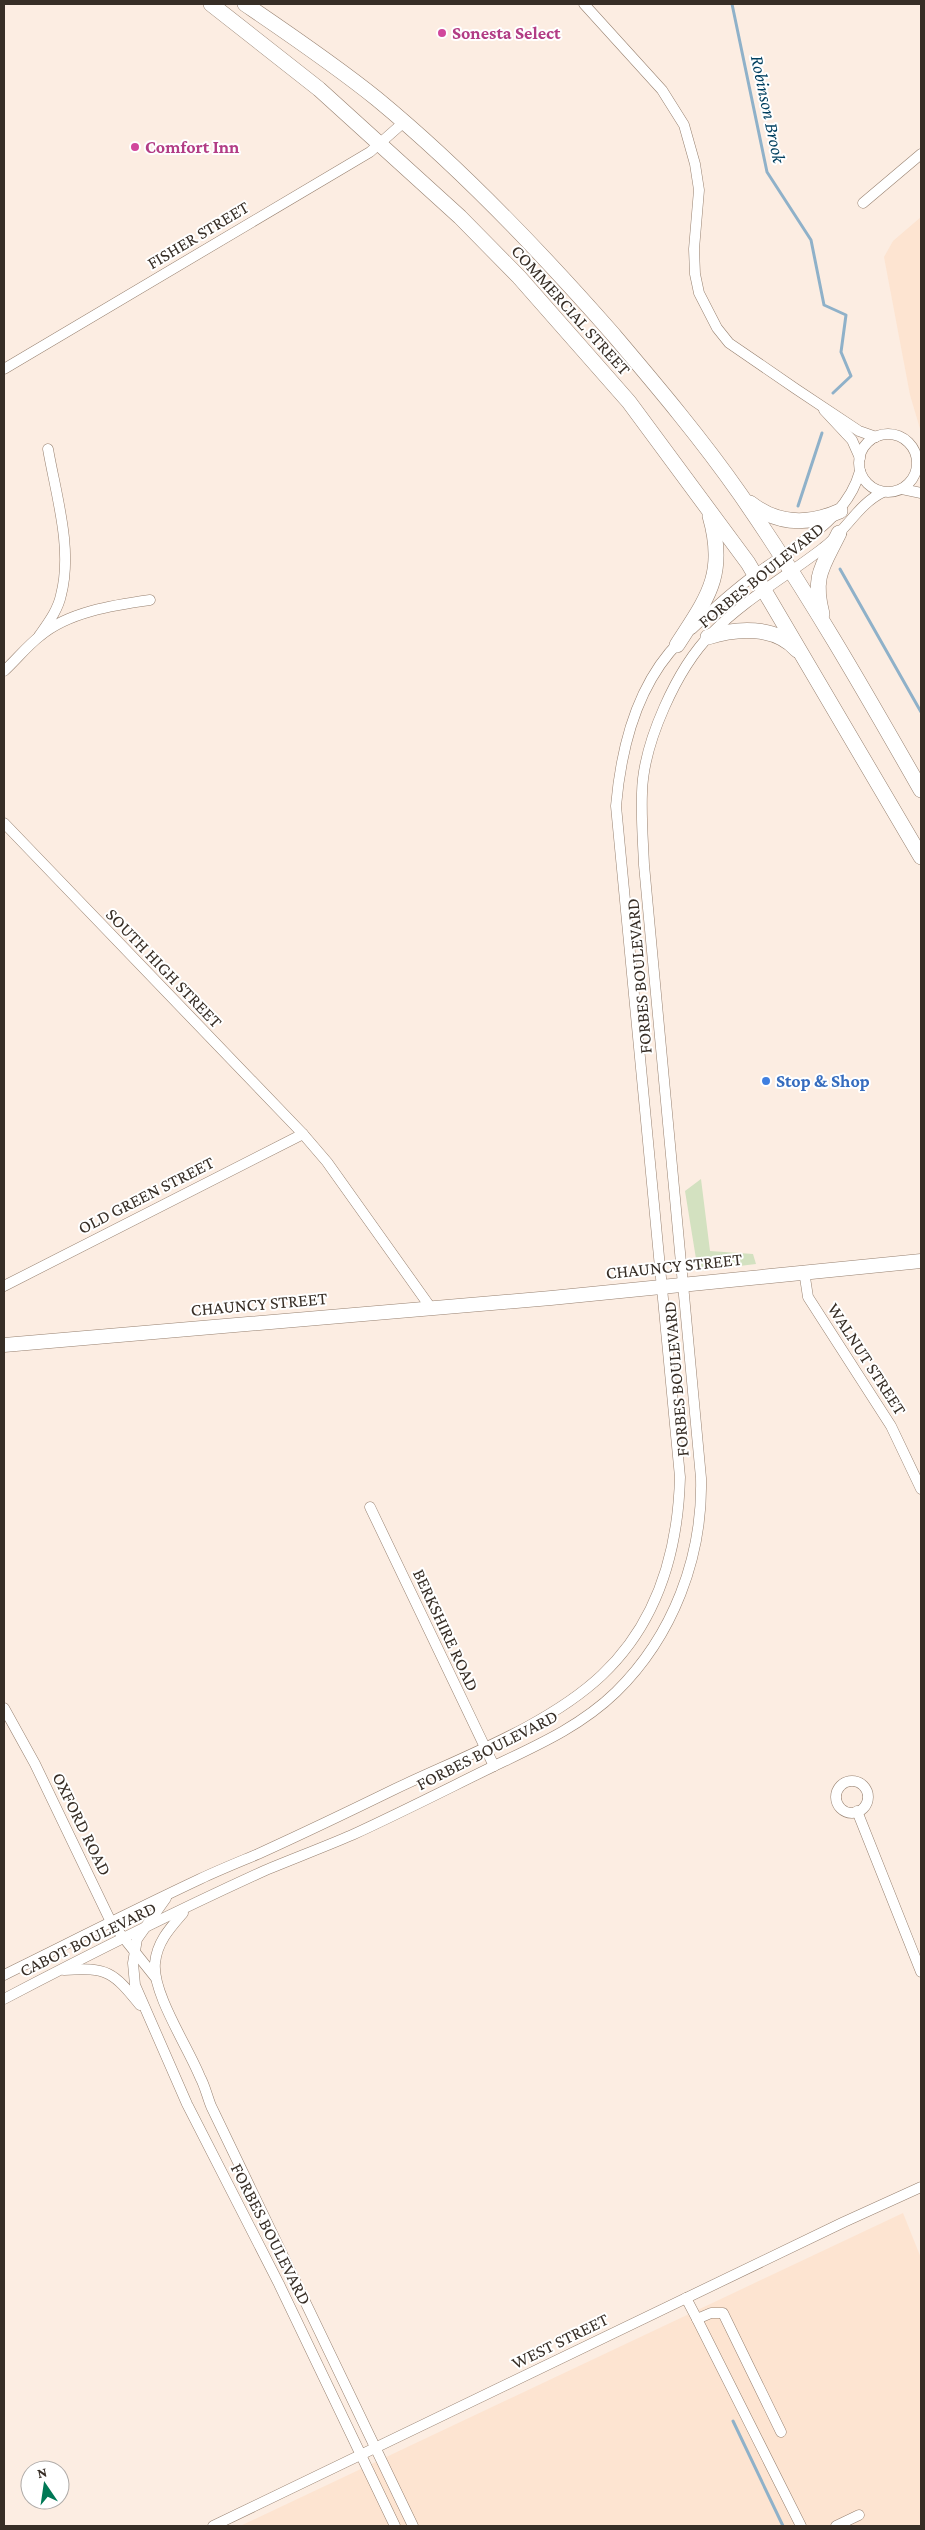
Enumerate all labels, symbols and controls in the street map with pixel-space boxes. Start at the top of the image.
place label: Sonesta Select [452,23,561,43]
marker: Sonesta Select [436,27,448,39]
water label: Robinson Brook [747,53,790,166]
place label: Comfort Inn [145,137,240,157]
marker: Comfort Inn [129,141,141,153]
street label: FISHER STREET [144,197,253,273]
street label: COMMERCIAL STREET [507,241,635,379]
street label: FORBES BOULEVARD [694,518,828,632]
street label: FORBES BOULEVARD [622,897,656,1055]
street label: SOUTH HIGH STREET [102,904,226,1032]
place label: Stop & Shop [776,1071,870,1091]
marker: Stop & Shop [760,1075,772,1087]
street label: OLD GREEN STREET [75,1152,218,1238]
street label: CHAUNCY STREET [605,1249,743,1283]
street label: CHAUNCY STREET [190,1288,328,1320]
street label: WALNUT STREET [823,1299,911,1419]
street label: FORBES BOULEVARD [659,1300,693,1458]
street label: BERKSHIRE ROAD [409,1566,483,1694]
street label: FORBES BOULEVARD [413,1706,561,1794]
street label: OXFORD ROAD [48,1769,116,1879]
street label: CABOT BOULEVARD [16,1897,160,1981]
street label: FORBES BOULEVARD [227,2160,315,2308]
street label: WEST STREET [508,2309,612,2373]
north arrow [20,2460,70,2510]
text: N [36,2463,49,2481]

